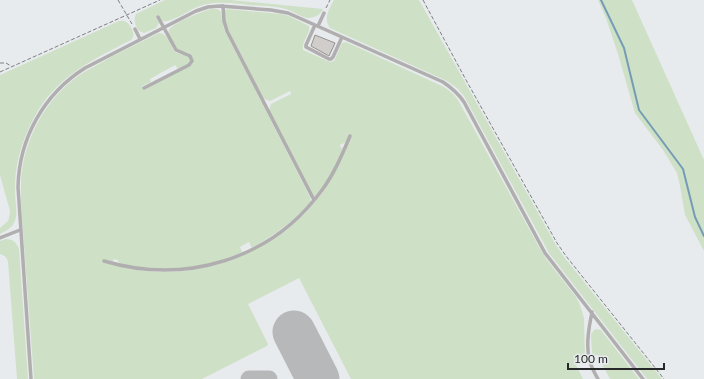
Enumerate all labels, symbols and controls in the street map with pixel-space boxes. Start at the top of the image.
scale bar [568,345,664,371]
text: 100 m [574,351,608,366]

